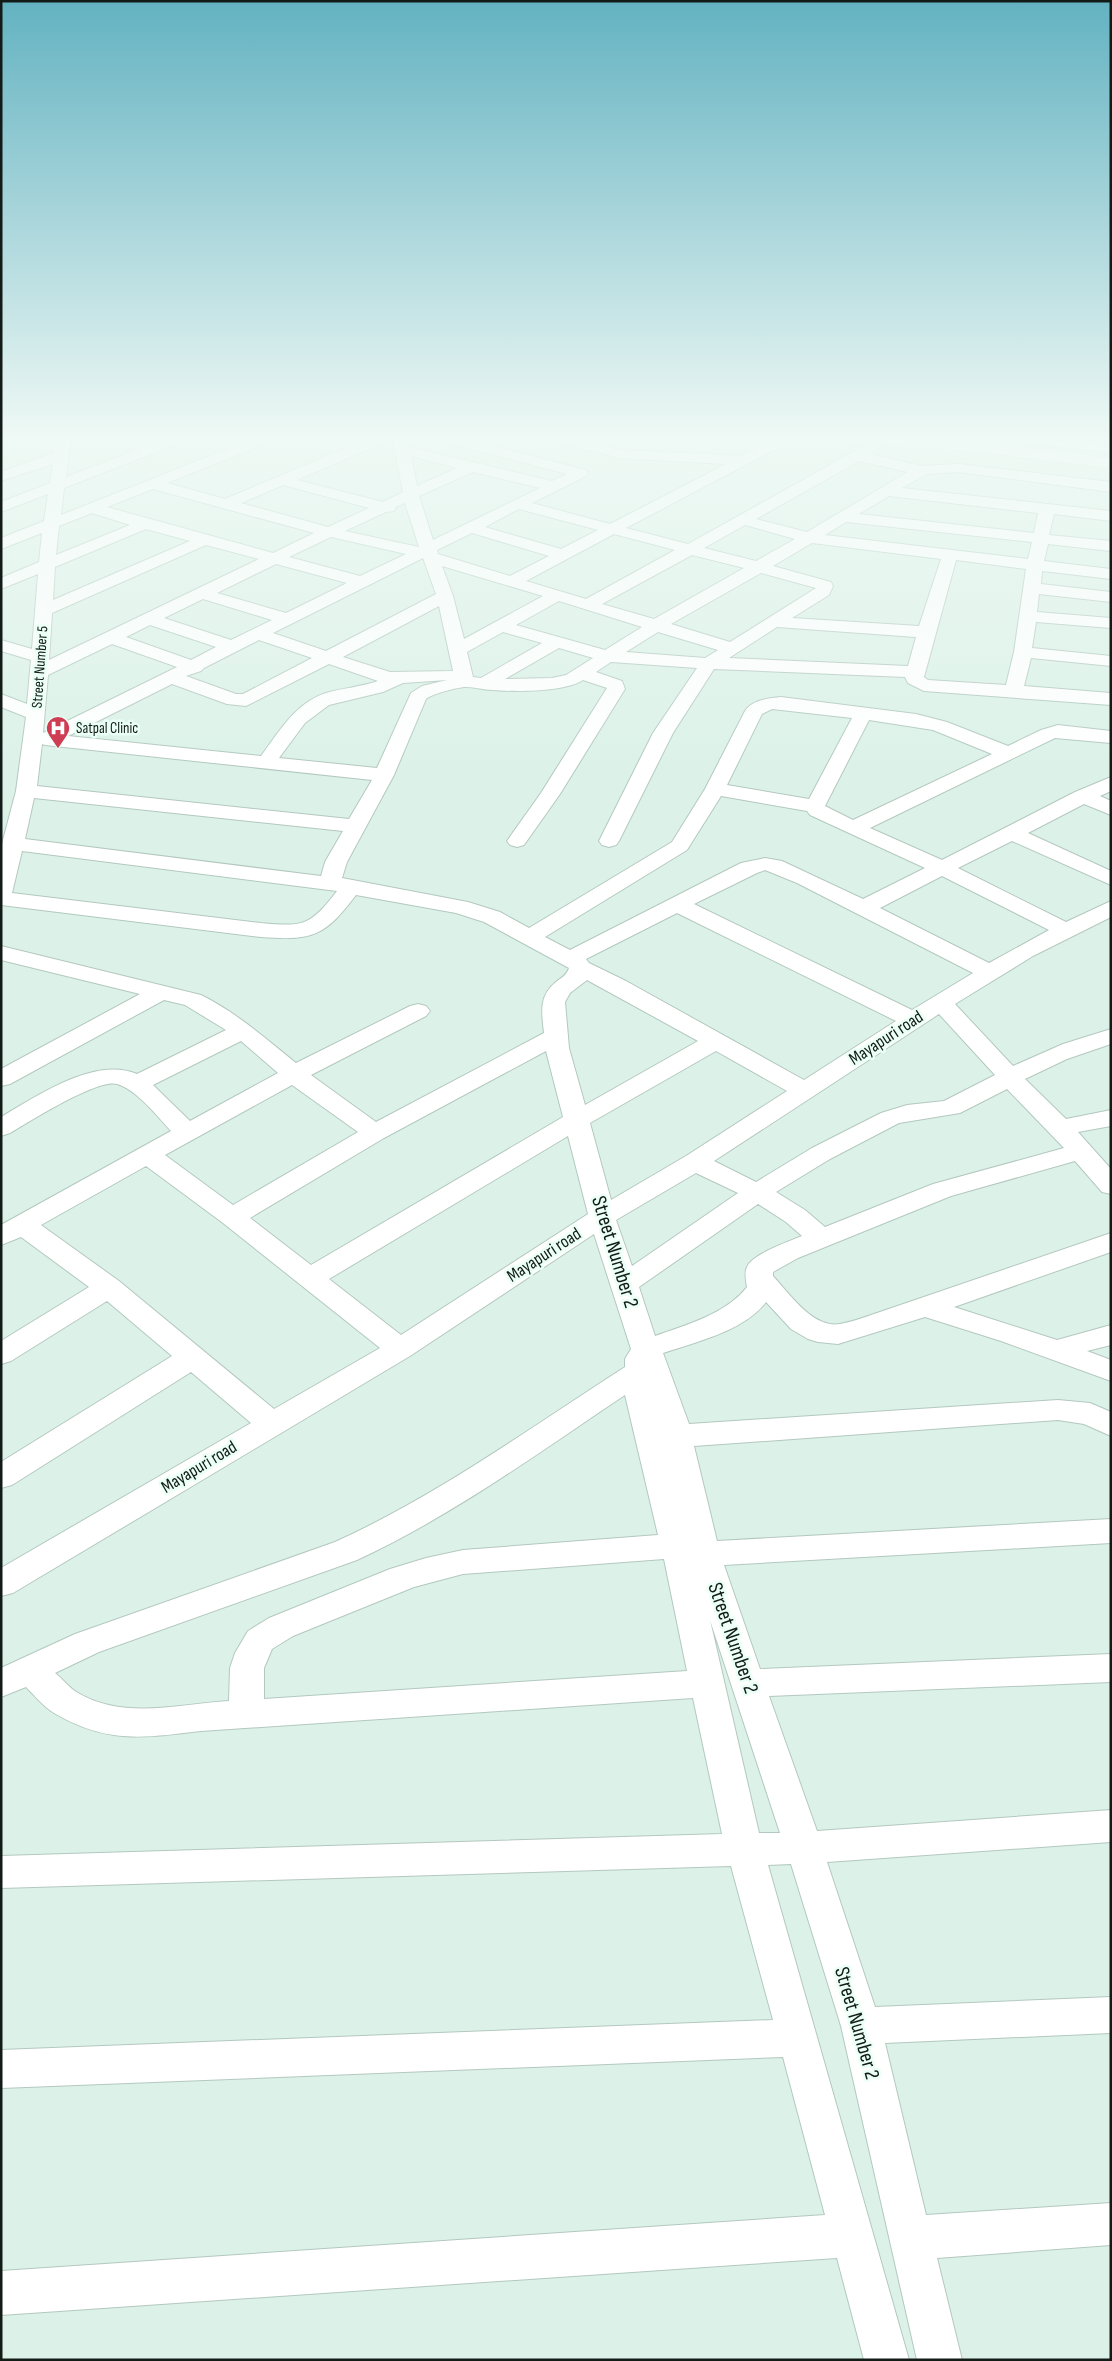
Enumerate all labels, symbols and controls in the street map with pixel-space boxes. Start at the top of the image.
street label: Street Number 5 [28,625,52,709]
hospital icon: Satpal Clinic [45,715,71,749]
place label: Satpal Clinic [76,719,138,738]
street label: Mayapuri road [845,1006,927,1070]
street label: Street Number 2 [586,1193,644,1311]
street label: Mayapuri road [503,1223,585,1287]
street label: Mayapuri road [157,1436,241,1498]
street label: Street Number 2 [702,1579,764,1697]
street label: Street Number 2 [829,1964,885,2082]

